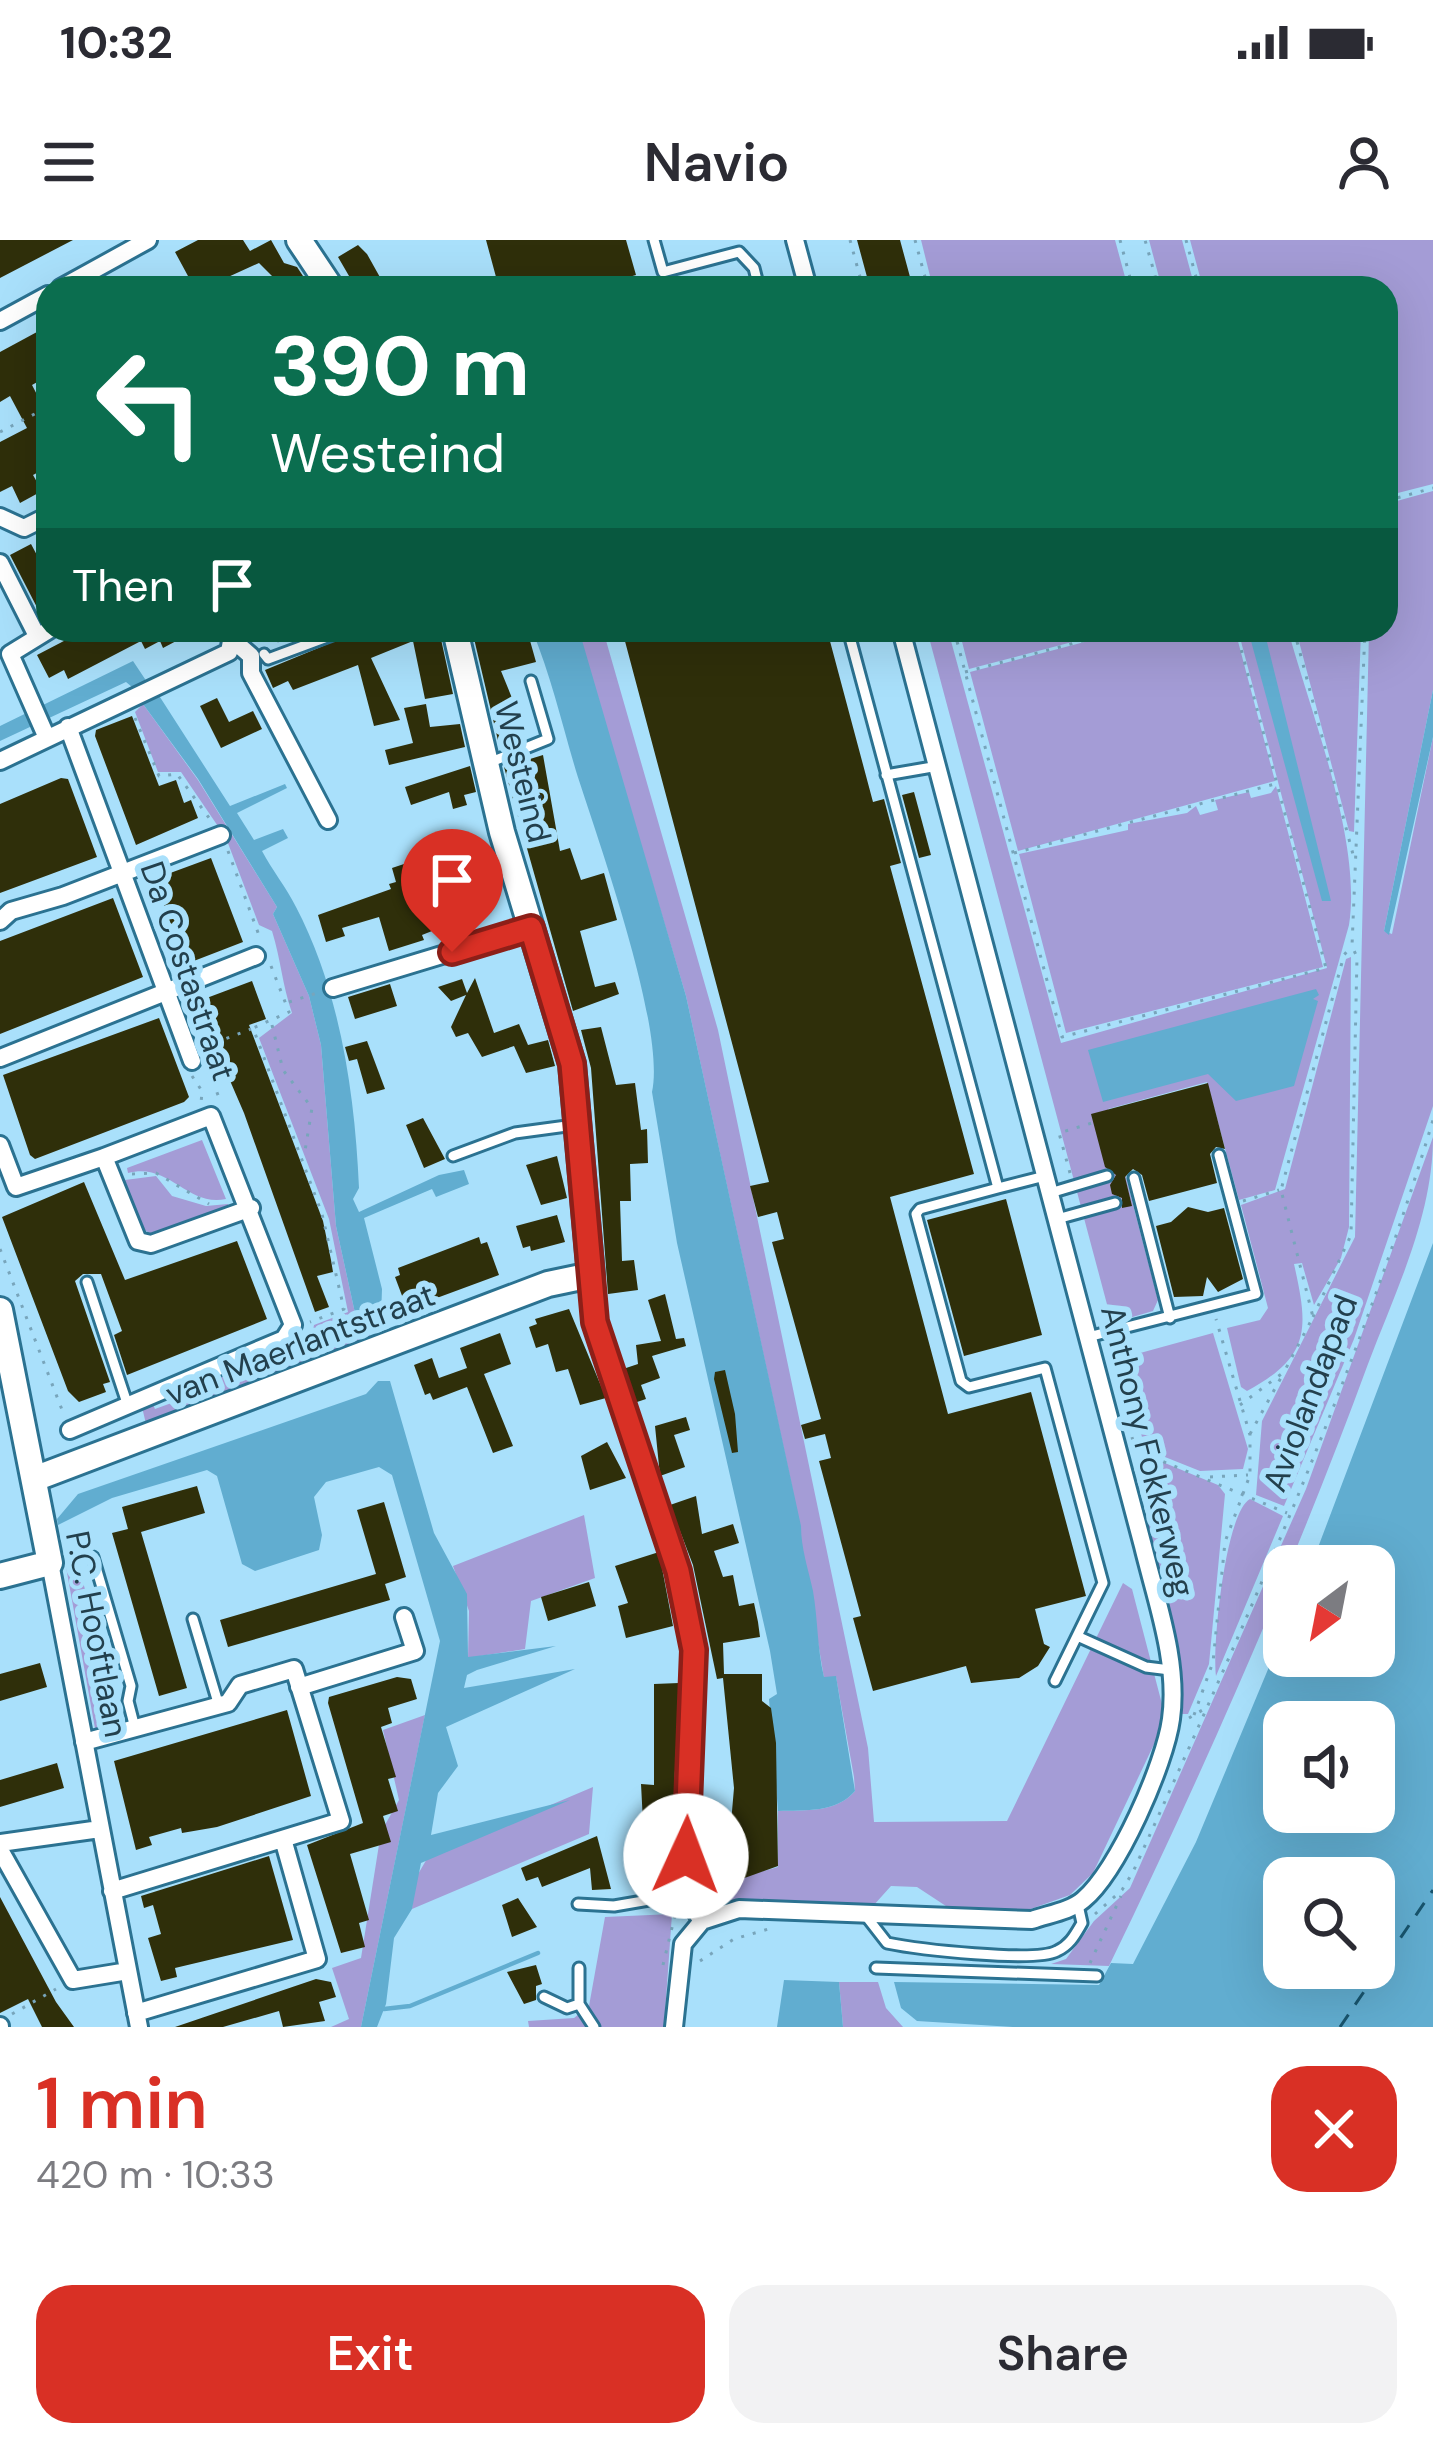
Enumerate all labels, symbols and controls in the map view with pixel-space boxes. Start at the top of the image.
text: 10:32 [60,13,173,72]
text: Navio [644,127,789,198]
icon: menu [36,129,102,195]
icon: person [1331,129,1397,195]
text: 390 m [270,312,530,421]
icon: left [72,324,228,480]
text: Westeind [270,418,505,489]
icon: arrive [199,552,265,618]
text: Then [72,556,175,615]
street label: Westeind [485,697,561,847]
pin [401,829,503,952]
icon: arrive [419,847,485,913]
street label: Da Costastraat [130,856,246,1086]
street label: van Maerlantstraat [159,1273,441,1415]
street label: Aviolandapad [1253,1289,1367,1497]
street label: Anthony Fokkerweg [1091,1301,1205,1601]
street label: P.C. Hooftlaan [56,1527,138,1741]
north arrow [1263,1545,1395,1677]
map controls [1263,1545,1395,1989]
button: sound [1263,1701,1395,1833]
position arrow [623,1793,749,1919]
button: search [1263,1857,1395,1989]
text: 1 min [36,2057,208,2150]
button: close [1271,2066,1397,2192]
text: 420 m · 10:33 [36,2149,275,2200]
button: Exit [36,2285,705,2423]
button: Share [729,2285,1397,2423]

